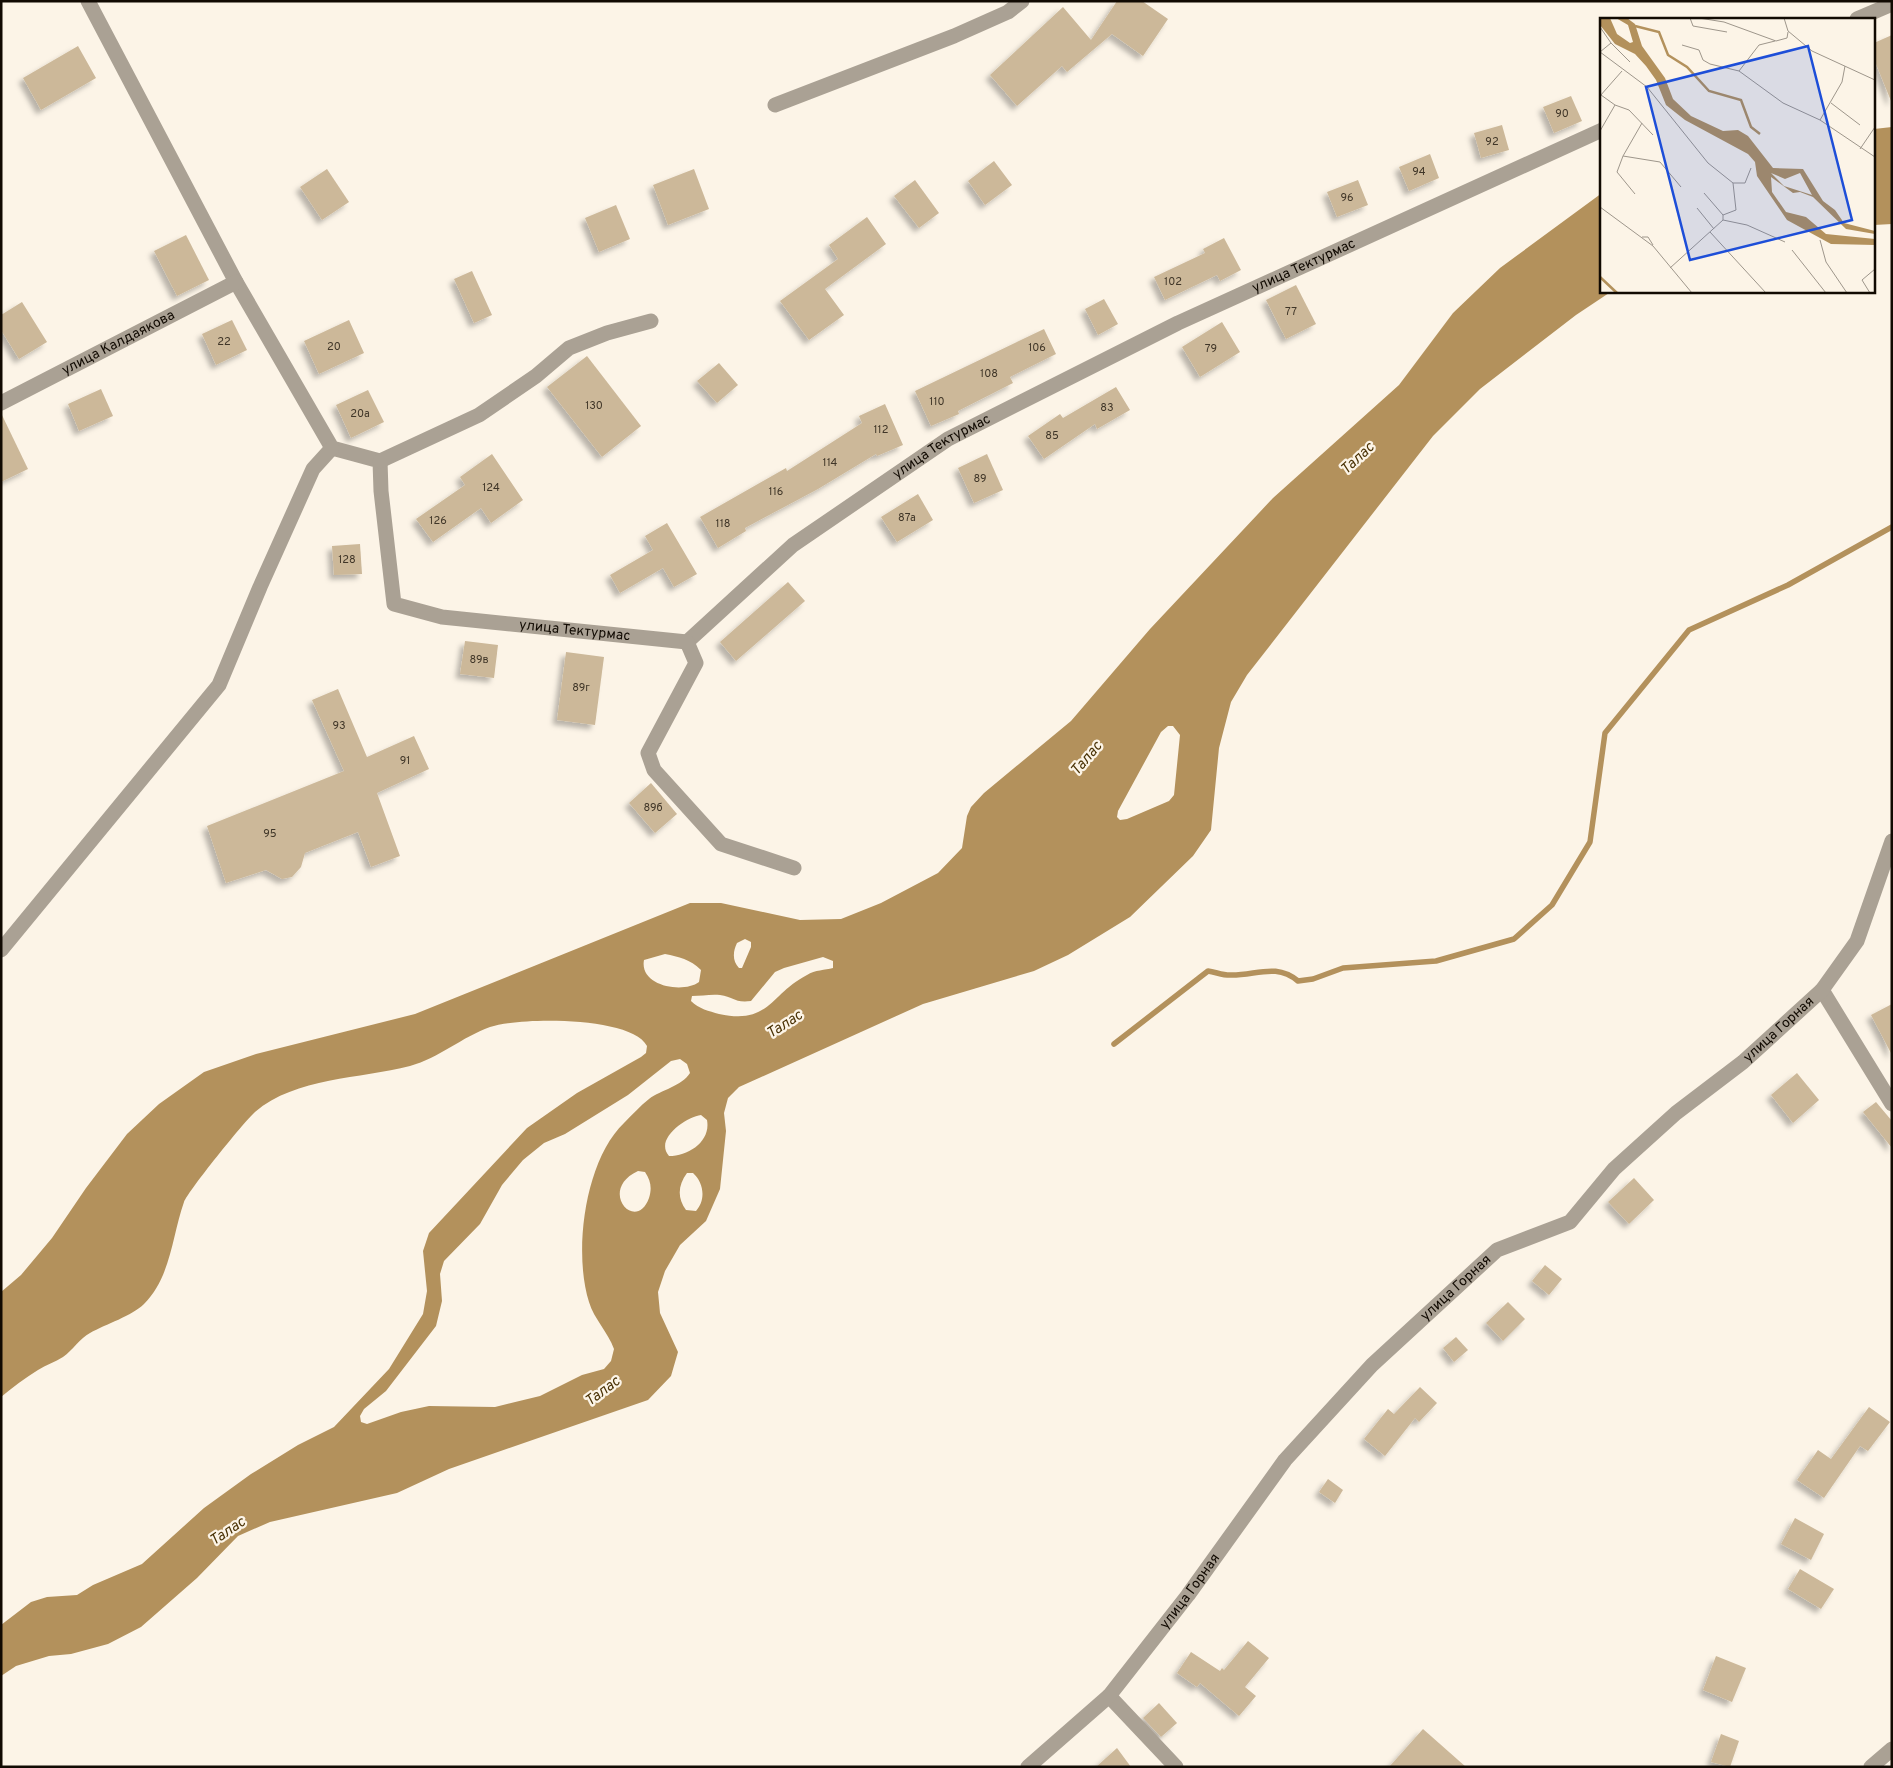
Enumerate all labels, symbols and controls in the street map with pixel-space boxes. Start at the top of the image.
inset map [1600,18,1876,292]
house number: 90 [1555,107,1569,121]
house number: 92 [1485,135,1499,149]
house number: 94 [1412,165,1426,179]
house number: 96 [1340,191,1354,205]
street label: улица Тектурмас [1249,235,1358,297]
house number: 102 [1164,275,1182,289]
house number: 77 [1285,305,1297,319]
street label: улица Калдаякова [59,306,178,379]
house number: 22 [217,335,231,349]
house number: 20 [327,340,341,354]
house number: 106 [1028,341,1046,355]
house number: 79 [1205,342,1217,356]
house number: 108 [980,367,998,381]
house number: 110 [929,395,945,409]
house number: 130 [585,399,603,413]
house number: 83 [1100,401,1114,415]
house number: 20а [350,407,370,421]
street label: улица Тектурмас [889,410,993,483]
house number: 112 [874,423,888,437]
house number: 85 [1045,429,1059,443]
water label: Талас [1337,438,1379,479]
house number: 114 [823,456,838,470]
house number: 89 [973,472,987,486]
house number: 124 [482,481,500,495]
house number: 116 [769,485,783,499]
house number: 87а [898,511,916,525]
house number: 126 [429,514,447,528]
house number: 118 [716,517,730,531]
house number: 128 [338,553,356,567]
street label: улица Тектурмас [518,616,631,645]
house number: 89в [469,653,489,667]
house number: 89г [572,681,590,695]
house number: 93 [332,719,346,733]
water label: Талас [1067,737,1107,780]
house number: 91 [400,754,410,768]
house number: 89б [643,801,663,815]
house number: 95 [263,827,277,841]
street label: улица Горная [1740,993,1818,1066]
water label: Талас [763,1006,807,1044]
street label: улица Горная [1417,1251,1495,1324]
water label: Талас [582,1372,625,1411]
water label: Талас [206,1513,250,1551]
street label: улица Горная [1156,1550,1223,1632]

